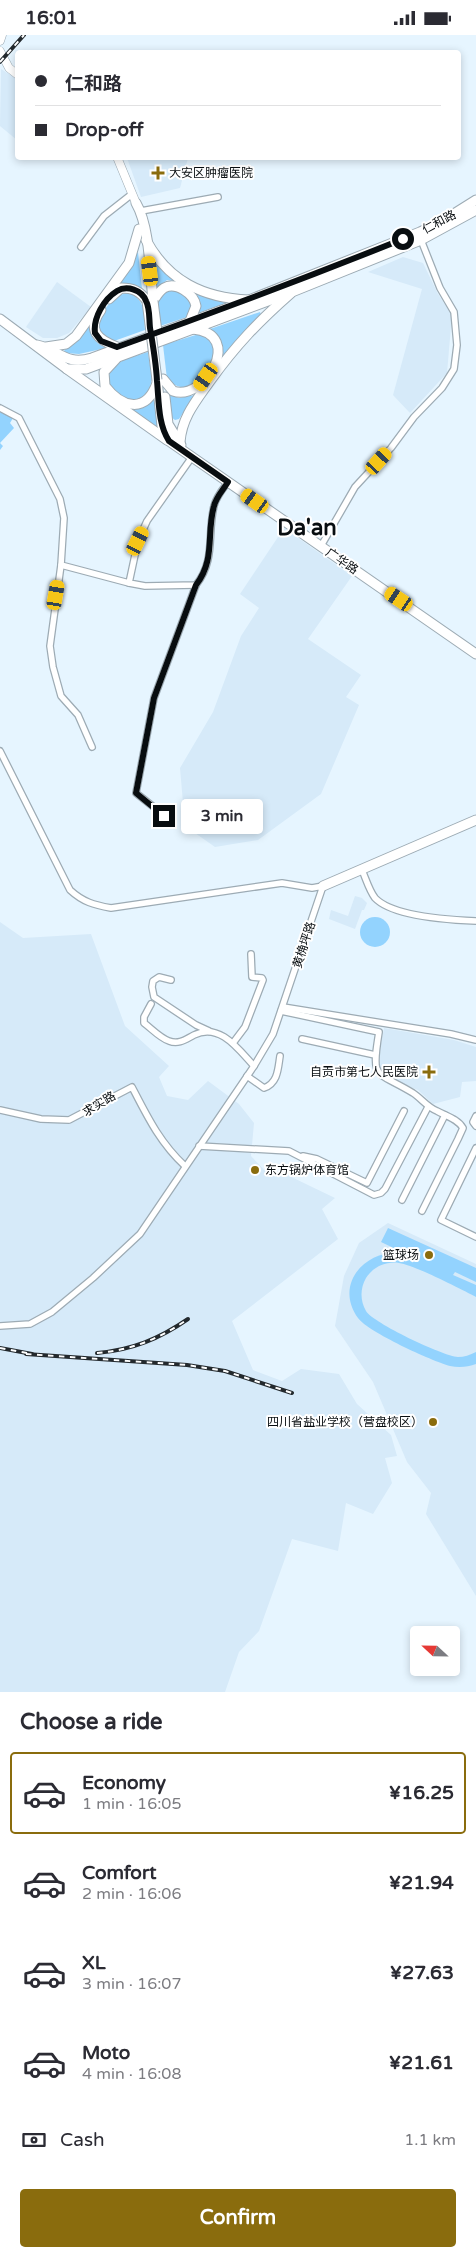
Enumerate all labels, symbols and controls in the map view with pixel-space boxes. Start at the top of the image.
text: 16:01 [25,7,78,29]
text: 仁和路 [65,73,122,95]
text: Drop-off [65,119,144,141]
marker: 大安区肿瘤医院 [151,166,165,180]
place label: 大安区肿瘤医院 [169,166,253,180]
street label: 仁和路 [420,207,458,237]
route start [392,228,414,250]
car [140,255,159,287]
car [191,360,220,394]
car [363,445,394,477]
car [238,486,271,516]
district label: Da'an [277,515,337,541]
car [124,524,151,558]
street label: 广华路 [323,545,361,577]
car [46,579,65,611]
car [382,584,415,614]
callout: 3 min [182,799,264,833]
route end [153,805,175,827]
text: 3 min [201,806,243,826]
street label: 黄桷坪路 [290,920,318,970]
place label: 自贡市第七人民医院 [310,1065,418,1079]
marker: 自贡市第七人民医院 [422,1065,436,1079]
street label: 求实路 [80,1089,118,1119]
place label: 东方锅炉体育馆 [265,1163,349,1177]
marker: 东方锅炉体育馆 [249,1164,261,1176]
place label: 篮球场 [383,1248,419,1262]
marker: 篮球场 [423,1249,435,1261]
place label: 四川省盐业学校（营盘校区） [267,1415,423,1429]
marker: 四川省盐业学校（营盘校区） [427,1416,439,1428]
north arrow [410,1626,460,1676]
map controls [410,1626,460,1676]
text: Choose a ride [20,1709,163,1735]
icon: car [22,1771,67,1816]
text: Economy [82,1772,166,1794]
text: ¥16.25 [389,1782,454,1804]
text: 1 min · 16:05 [82,1794,181,1814]
icon: car [22,1861,67,1906]
text: Comfort [82,1862,156,1884]
text: ¥21.94 [389,1872,454,1894]
text: 2 min · 16:06 [82,1884,181,1904]
icon: car [22,1951,67,1996]
text: XL [82,1952,106,1974]
text: ¥27.63 [390,1962,454,1984]
text: 3 min · 16:07 [82,1974,181,1994]
icon: car [22,2041,67,2086]
text: Moto [82,2042,130,2064]
text: ¥21.61 [389,2052,454,2074]
text: 4 min · 16:08 [82,2064,181,2084]
icon: cash [20,2126,48,2154]
text: Cash [60,2129,105,2151]
text: 1.1 km [404,2130,456,2150]
button: Confirm [20,2189,456,2247]

